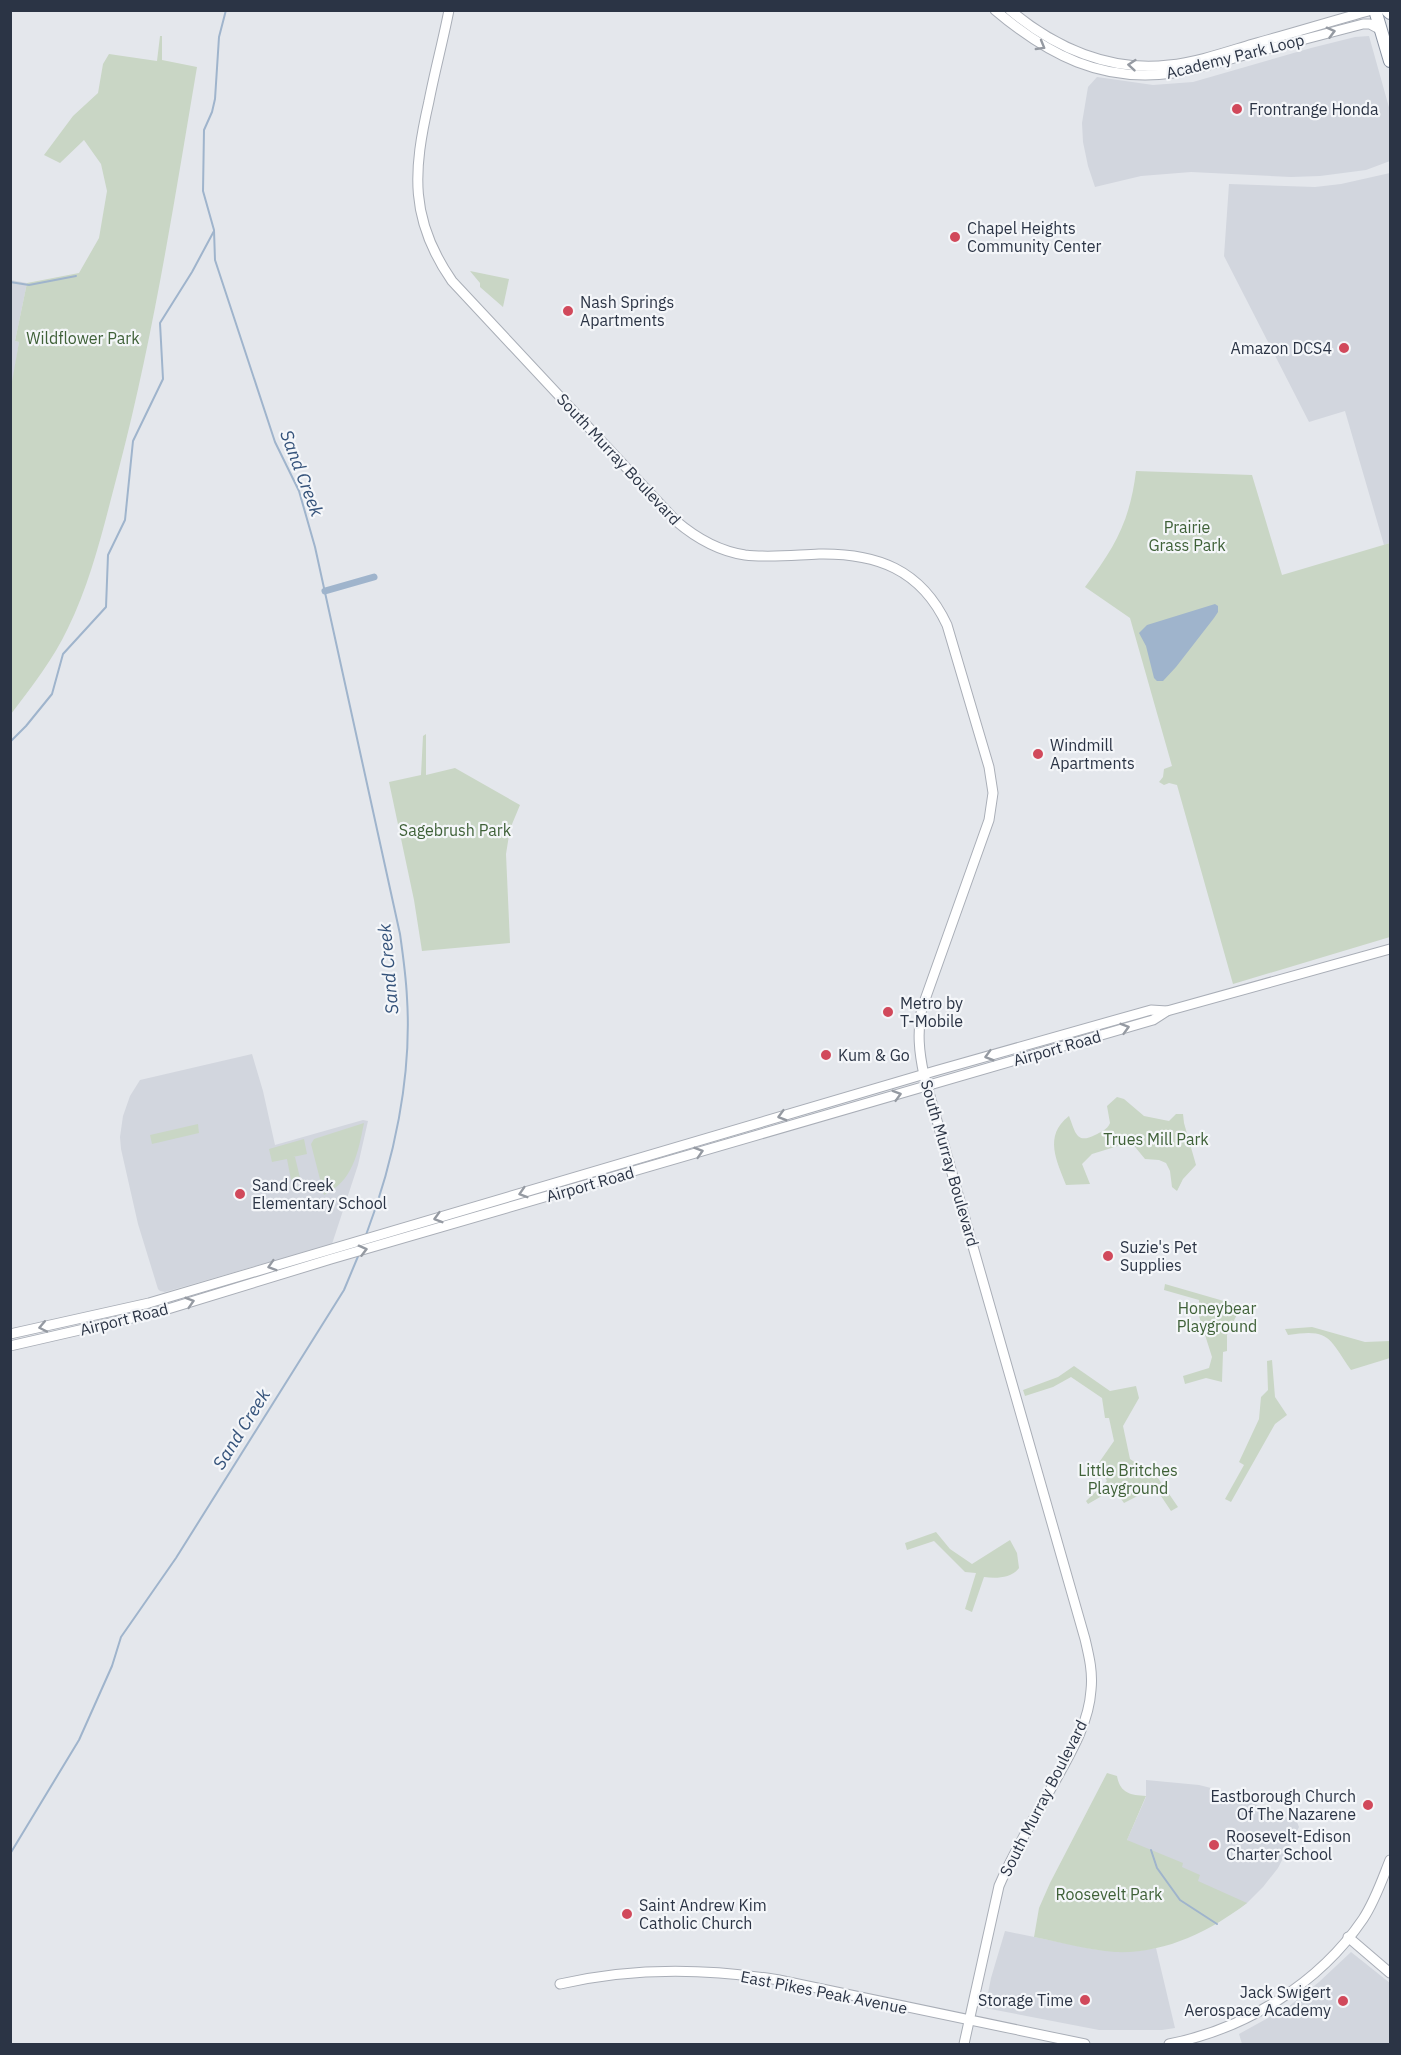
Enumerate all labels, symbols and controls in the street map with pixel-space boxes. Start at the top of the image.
one-way arrow [1325,27,1335,40]
street label: Academy Park Loop [1164,29,1306,83]
one-way arrow [1035,38,1045,50]
one-way arrow [1127,59,1136,72]
place label: Frontrange Honda [1249,99,1379,119]
marker: Frontrange Honda [1230,102,1244,116]
place label: Chapel Heights Community Center [967,218,1102,256]
marker: Chapel Heights Community Center [948,230,962,244]
place label: Nash Springs Apartments [580,292,674,330]
marker: Nash Springs Apartments [561,304,575,318]
park label: Wildflower Park [26,328,140,348]
place label: Amazon DCS4 [1231,338,1332,358]
marker: Amazon DCS4 [1337,341,1351,355]
street label: South Murray Boulevard [553,389,685,529]
water label: Sand Creek [275,426,329,520]
park label: Prairie Grass Park [1148,517,1226,555]
place label: Windmill Apartments [1050,735,1135,773]
marker: Windmill Apartments [1031,747,1045,761]
park label: Sagebrush Park [399,820,512,840]
water label: Sand Creek [373,922,403,1015]
place label: Metro by T-Mobile [900,993,963,1031]
marker: Metro by T-Mobile [881,1005,895,1019]
one-way arrow [1119,1023,1130,1035]
street label: Airport Road [1011,1026,1103,1070]
place label: Kum & Go [838,1045,910,1065]
marker: Kum & Go [819,1048,833,1062]
one-way arrow [984,1049,995,1061]
street label: South Murray Boulevard [917,1077,983,1249]
one-way arrow [892,1090,902,1102]
one-way arrow [777,1109,788,1121]
park label: Trues Mill Park [1103,1129,1209,1149]
one-way arrow [693,1147,704,1159]
street label: Airport Road [544,1162,636,1206]
place label: Sand Creek Elementary School [252,1175,387,1213]
one-way arrow [518,1186,529,1198]
marker: Sand Creek Elementary School [233,1187,247,1201]
one-way arrow [433,1211,443,1224]
place label: Suzie's Pet Supplies [1120,1237,1198,1275]
one-way arrow [357,1245,368,1257]
marker: Suzie's Pet Supplies [1101,1249,1115,1263]
one-way arrow [267,1259,278,1271]
one-way arrow [184,1297,195,1309]
street label: Airport Road [78,1298,170,1340]
park label: Honeybear Playground [1177,1298,1257,1336]
one-way arrow [38,1320,48,1333]
water label: Sand Creek [207,1384,275,1474]
park label: Little Britches Playground [1078,1460,1178,1498]
street label: South Murray Boulevard [995,1717,1091,1879]
place label: Eastborough Church Of The Nazarene [1210,1786,1356,1824]
marker: Eastborough Church Of The Nazarene [1361,1798,1375,1812]
place label: Roosevelt-Edison Charter School [1226,1826,1351,1864]
marker: Roosevelt-Edison Charter School [1207,1838,1221,1852]
park label: Roosevelt Park [1056,1884,1163,1904]
place label: Saint Andrew Kim Catholic Church [639,1895,767,1933]
marker: Saint Andrew Kim Catholic Church [620,1907,634,1921]
street label: East Pikes Peak Avenue [739,1966,909,2018]
place label: Jack Swigert Aerospace Academy [1184,1982,1331,2020]
place label: Storage Time [978,1990,1073,2010]
marker: Storage Time [1078,1993,1092,2007]
marker: Jack Swigert Aerospace Academy [1336,1994,1350,2008]

